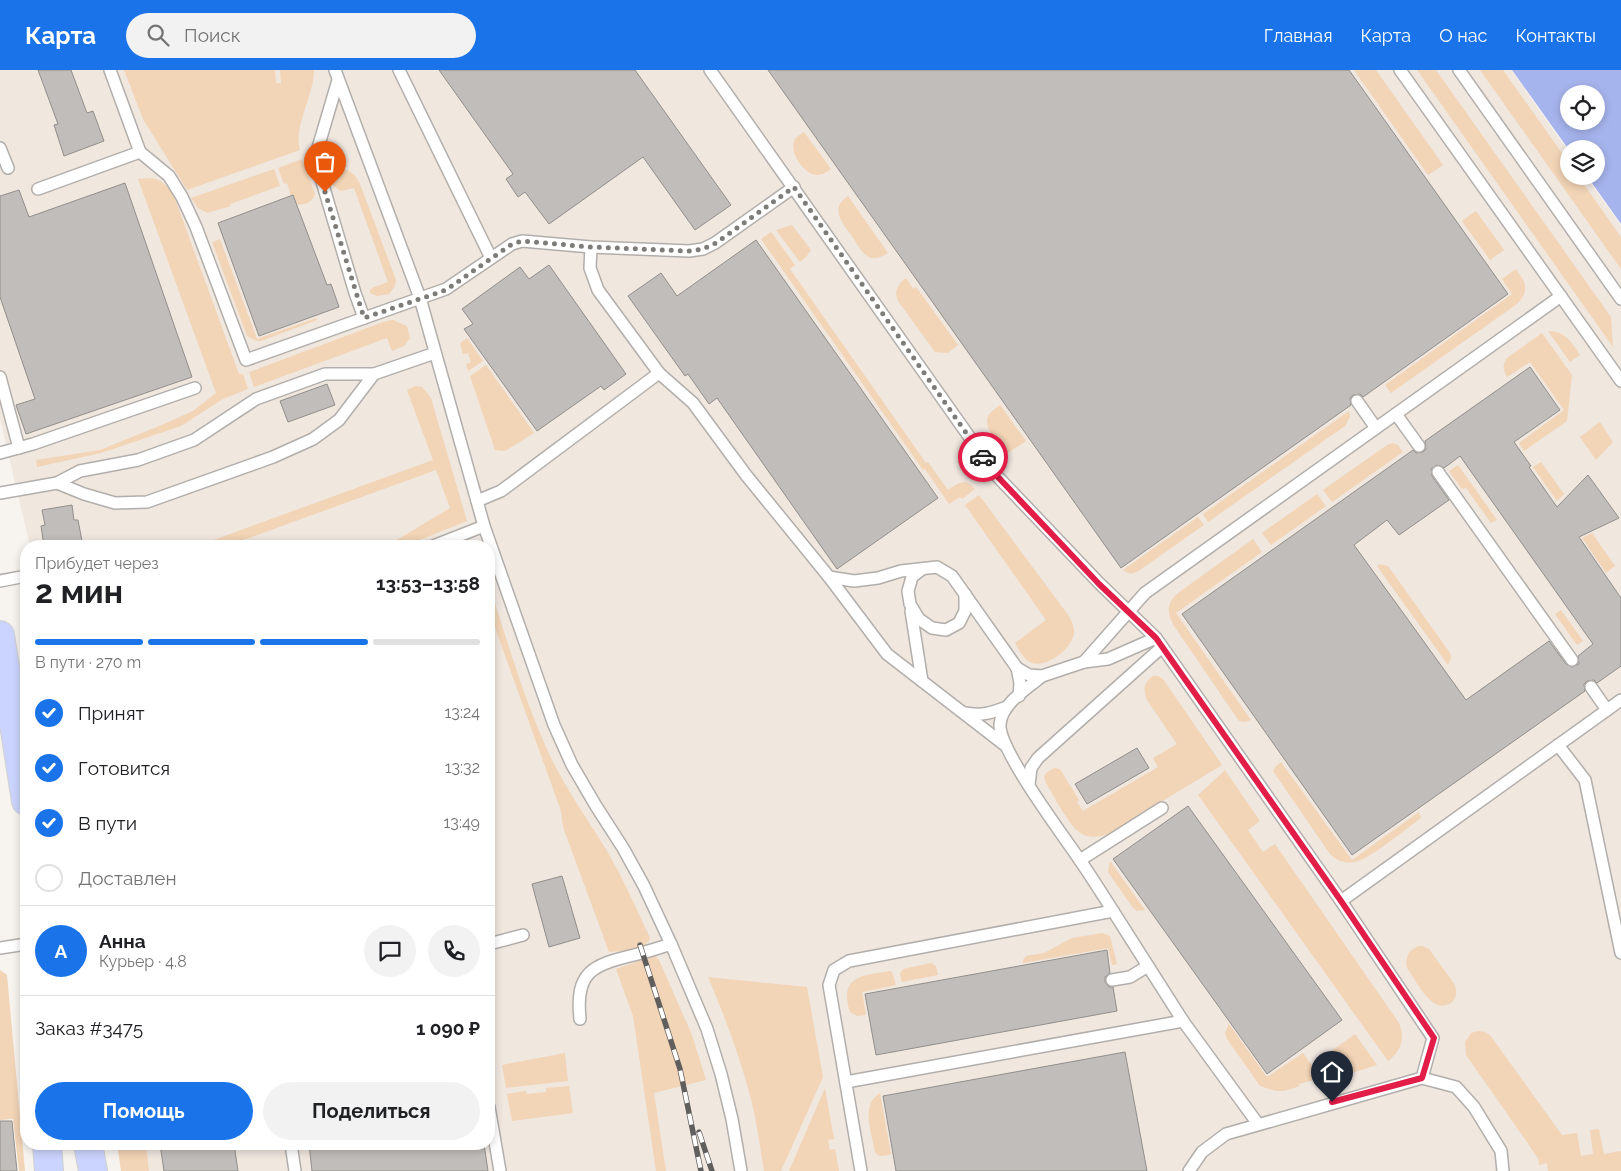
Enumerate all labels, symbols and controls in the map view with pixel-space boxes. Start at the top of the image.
search box [126,13,476,58]
text: Карта [25,21,96,50]
icon: search [144,21,172,49]
text: Поиск [184,24,241,46]
text: Главная [1264,25,1332,46]
text: Карта [1360,25,1411,46]
text: О нас [1439,25,1487,46]
text: Контакты [1515,25,1596,46]
map controls [1560,85,1605,185]
button: locate [1560,85,1605,130]
button: layers [1560,140,1605,185]
pin [304,141,346,192]
icon: bag [311,148,339,176]
courier [958,432,1008,482]
icon: car [969,443,997,471]
text: Прибудет через [35,554,159,573]
text: 13:53–13:58 [376,572,480,594]
text: 2 мин [35,573,123,610]
text: В пути · 270 m [35,653,141,672]
icon: check [35,699,63,727]
text: Принят [78,702,145,724]
text: 13:24 [445,703,480,722]
icon: check [35,754,63,782]
text: Готовится [78,757,170,779]
text: 13:32 [445,758,480,777]
icon: check [35,809,63,837]
text: В пути [78,812,137,834]
text: 13:49 [443,813,480,832]
text: Доставлен [78,867,177,889]
button: chat [364,925,416,977]
button: phone [428,925,480,977]
text: Анна [99,930,146,952]
text: А [55,940,67,962]
text: Курьер · 4.8 [99,952,187,971]
text: Заказ #3475 [35,1017,143,1039]
text: 1 090 ₽ [416,1017,480,1039]
pin [1311,1051,1353,1102]
icon: home [1318,1058,1346,1086]
button: Помощь [35,1082,253,1140]
button: Поделиться [263,1082,480,1140]

